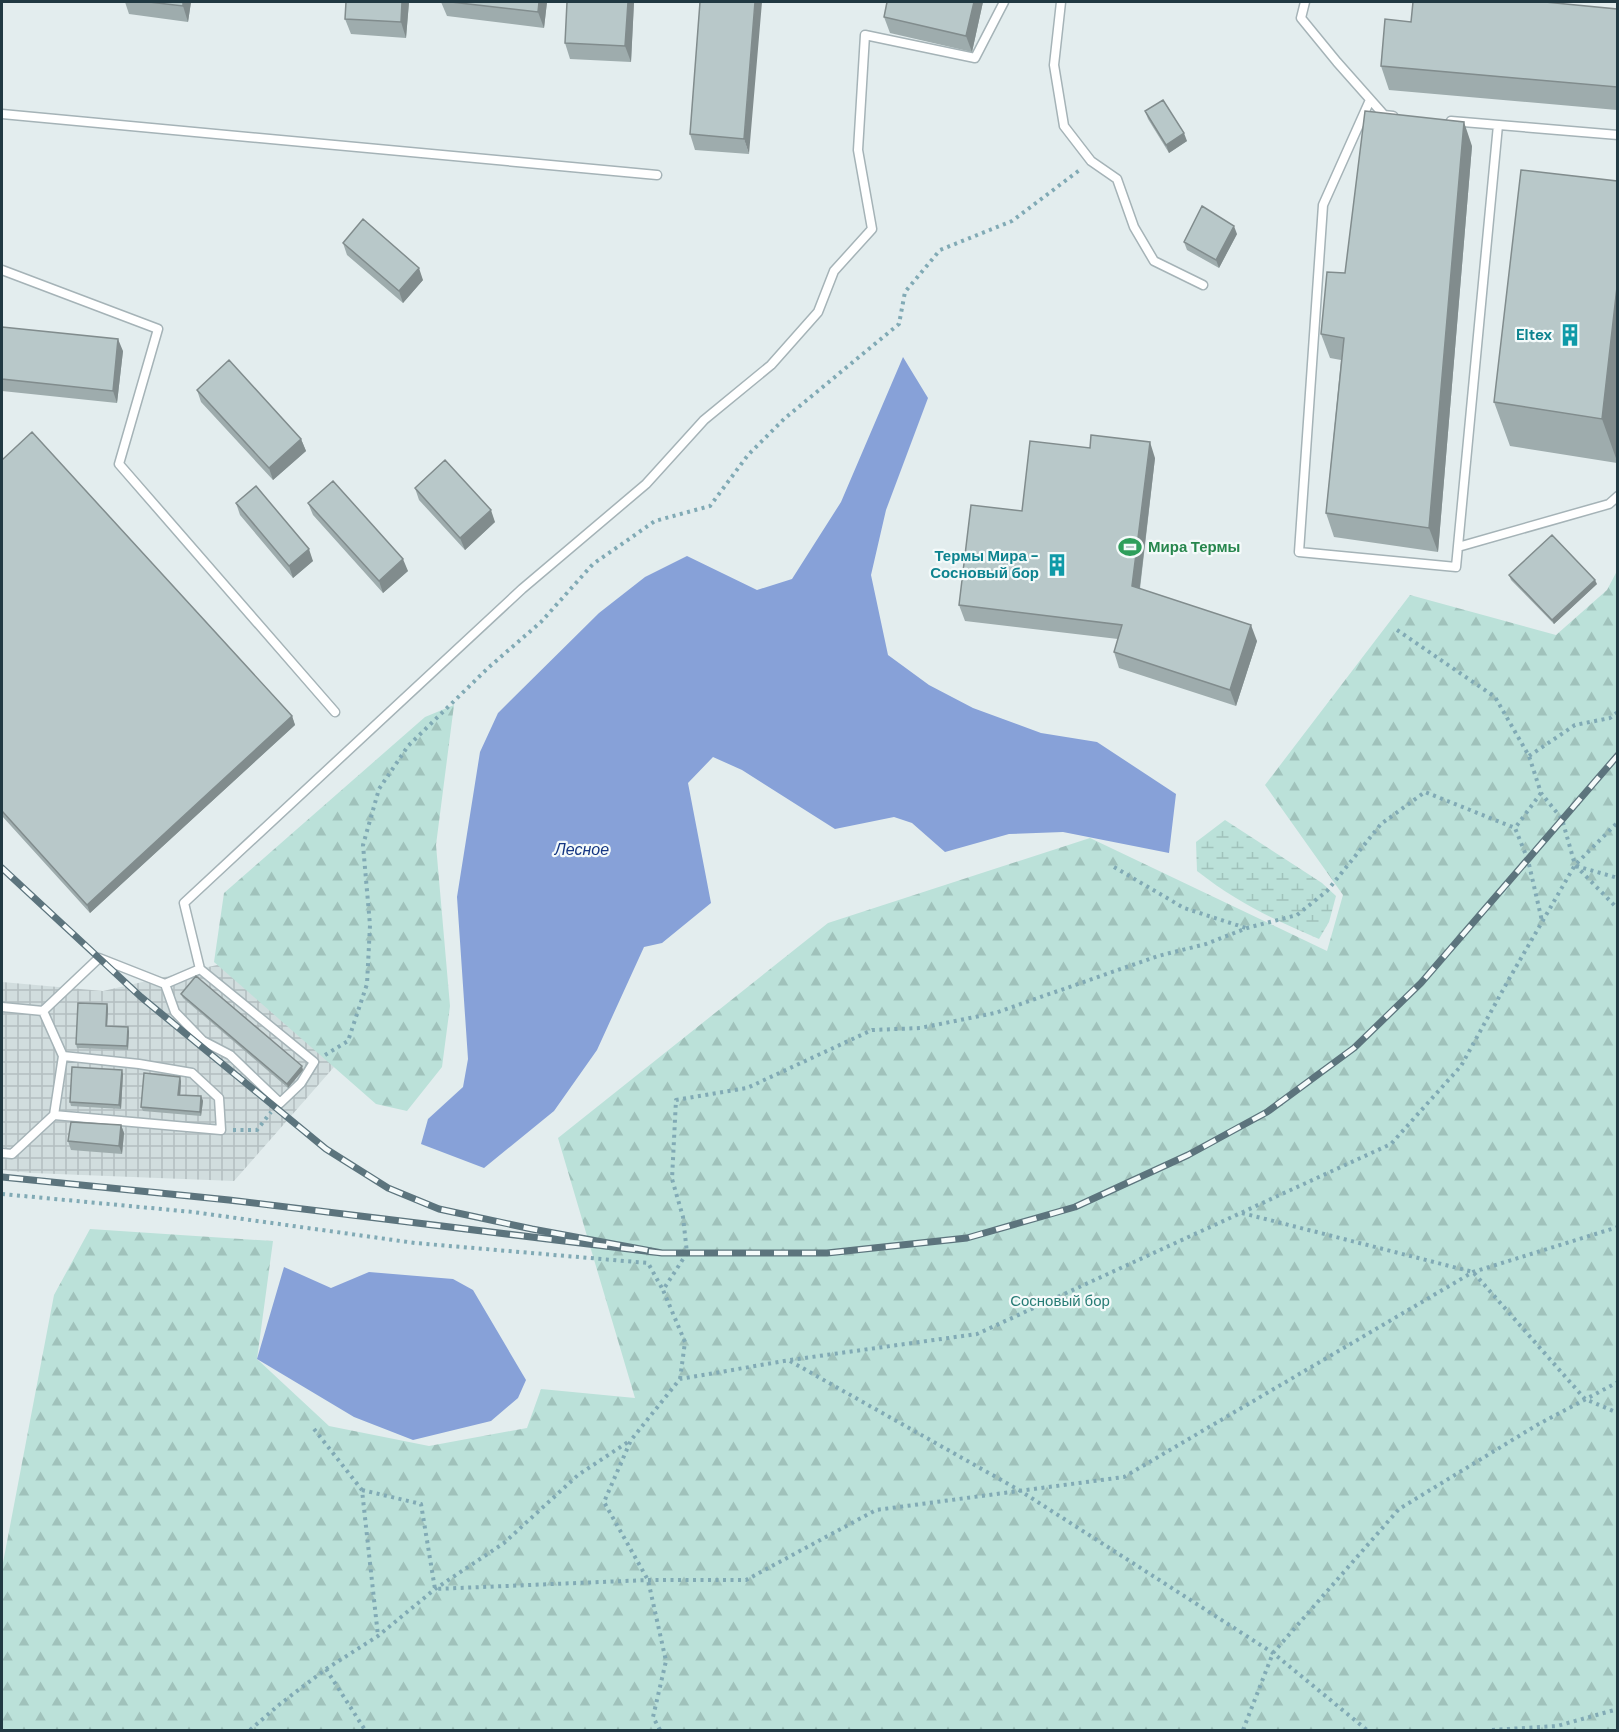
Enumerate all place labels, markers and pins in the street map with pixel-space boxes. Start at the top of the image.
building icon: Eltex [1557,322,1583,348]
place label: Eltex [1516,325,1552,345]
sports icon: Мира Термы [1117,534,1143,560]
place label: Мира Термы [1148,537,1240,557]
place label: Термы Мира - Сосновый бор [930,546,1039,583]
building icon: Термы Мира - Сосновый бор [1044,552,1070,578]

